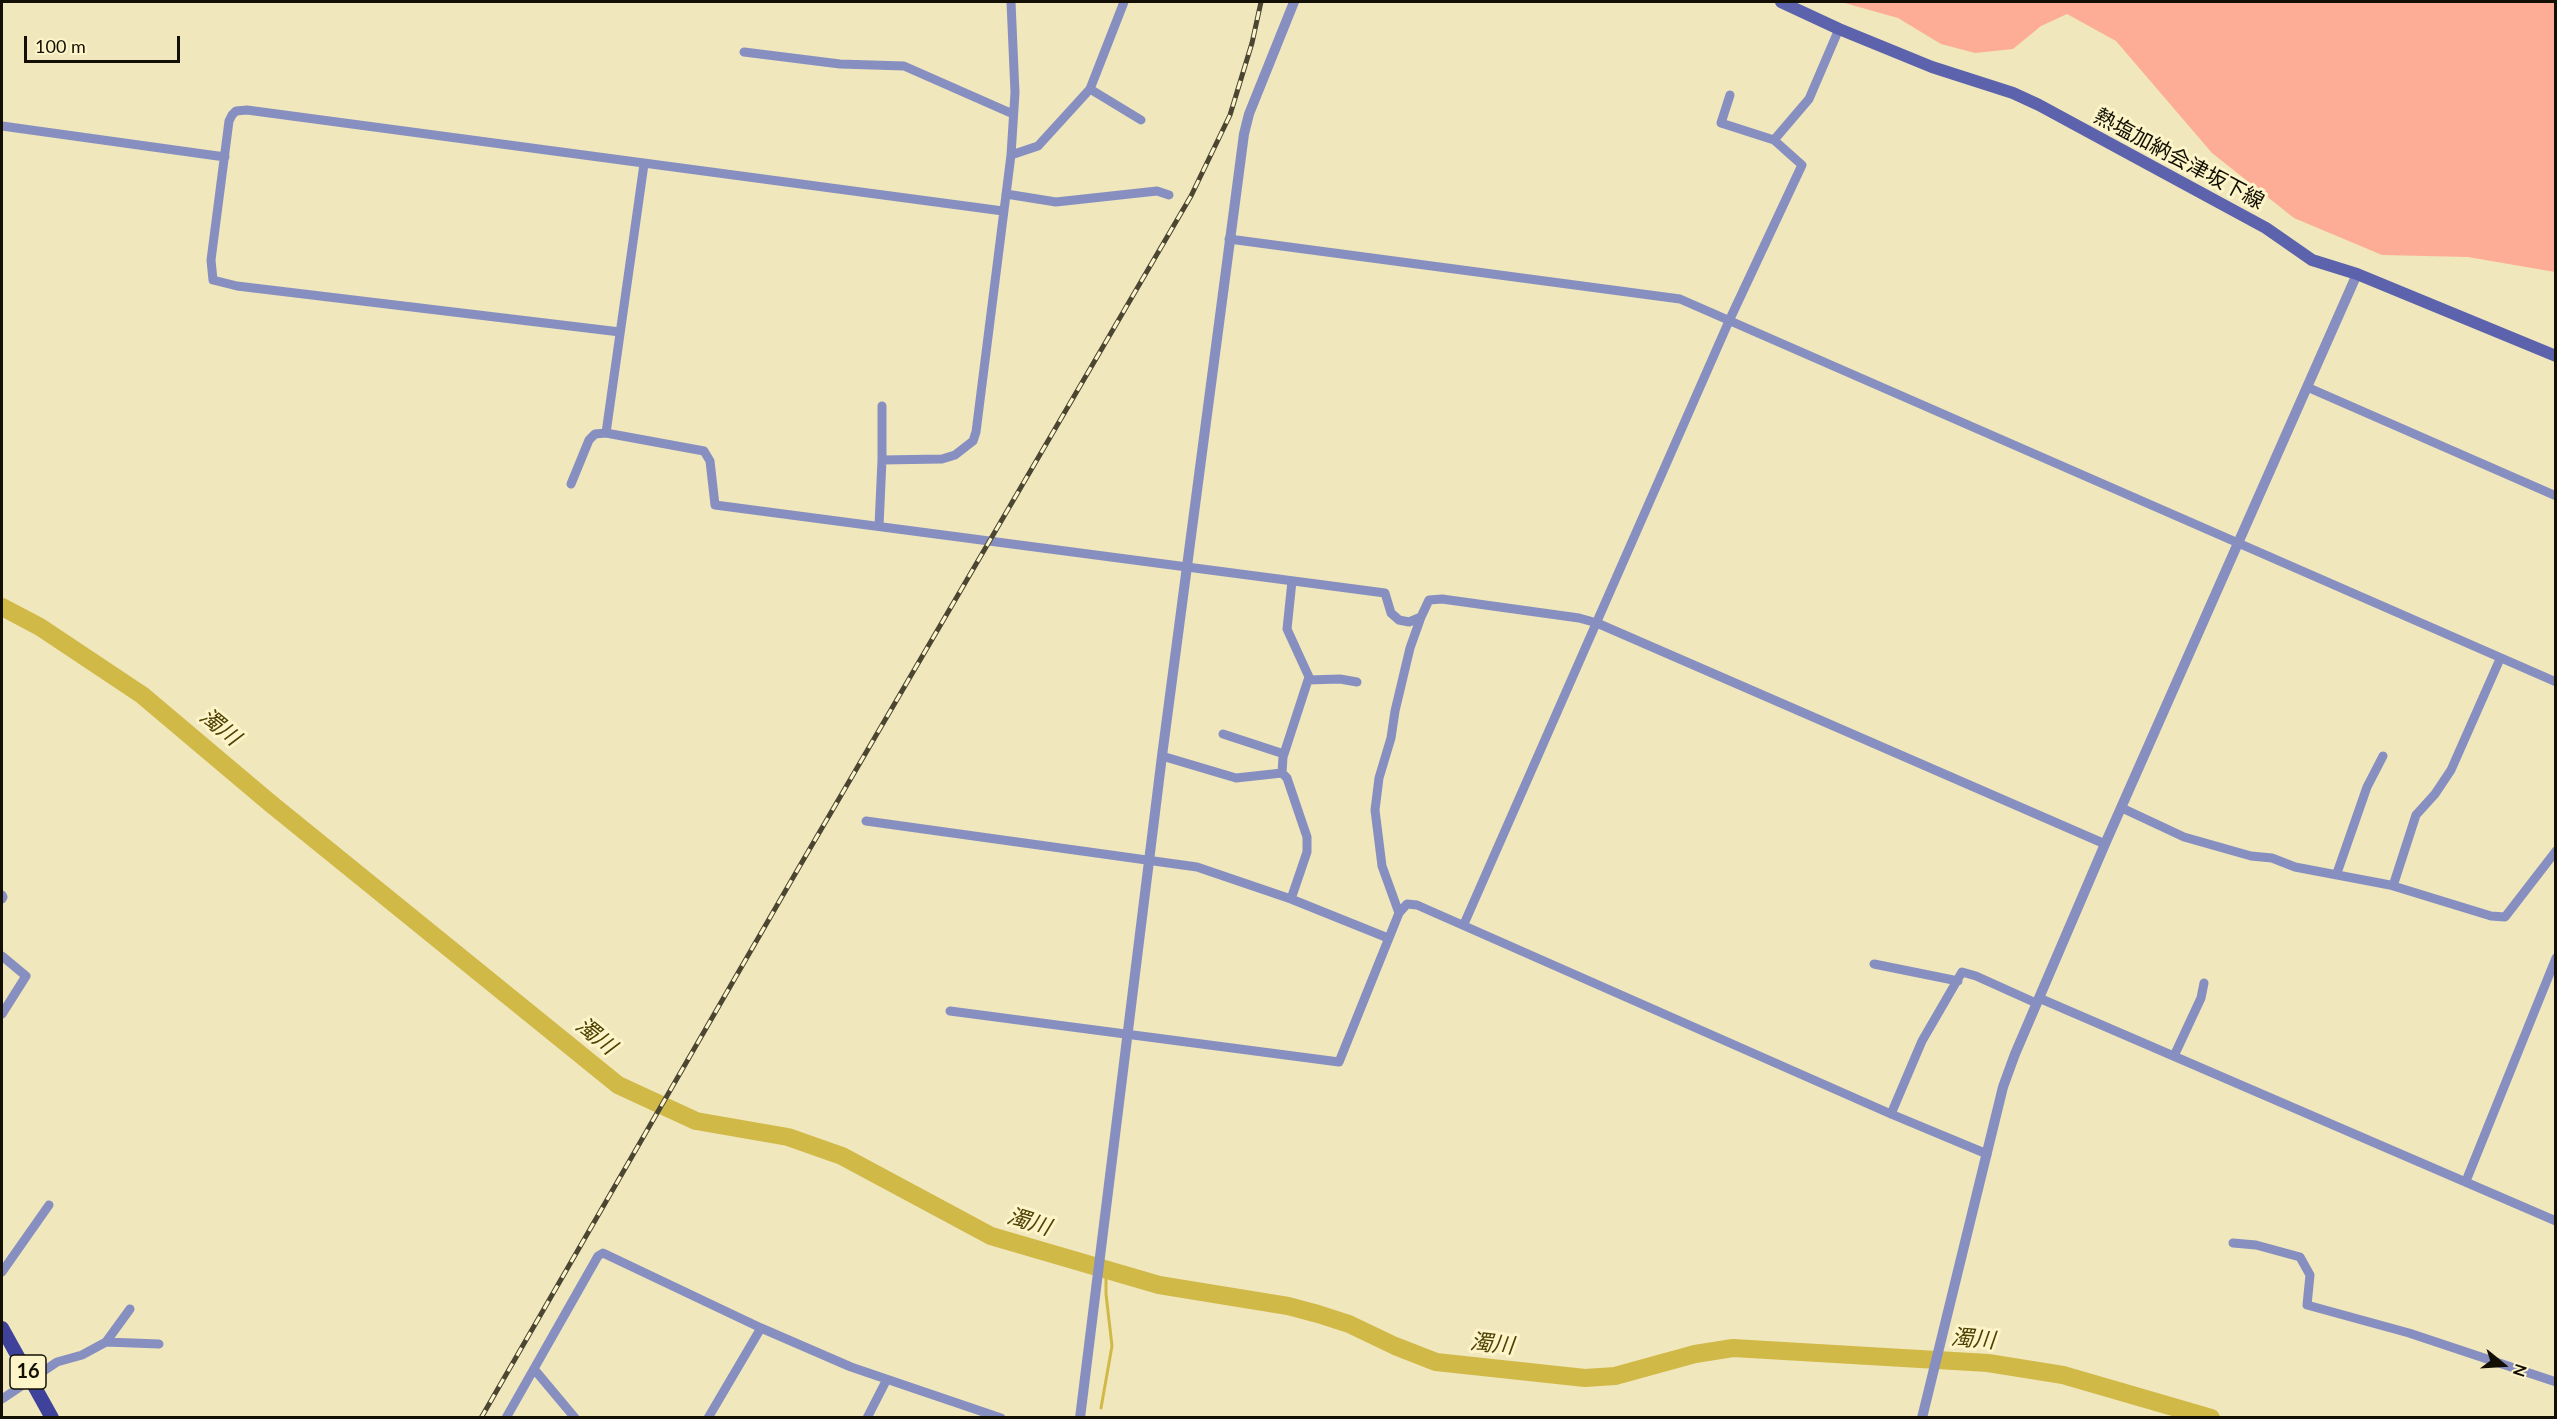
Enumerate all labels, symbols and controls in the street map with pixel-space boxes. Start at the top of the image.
scale bar [27,24,183,62]
text: 100 m [35,35,86,57]
street label: 熱塩加納会津坂下線 [2090,104,2268,214]
water label: 濁川 [195,703,245,751]
water label: 濁川 [571,1012,621,1060]
water label: 濁川 [1004,1203,1054,1241]
water label: 濁川 [1950,1324,1996,1354]
water label: 濁川 [1469,1329,1515,1359]
north arrow [2473,1335,2533,1395]
road number: 16 [10,1355,46,1389]
text: N [2510,1362,2532,1380]

